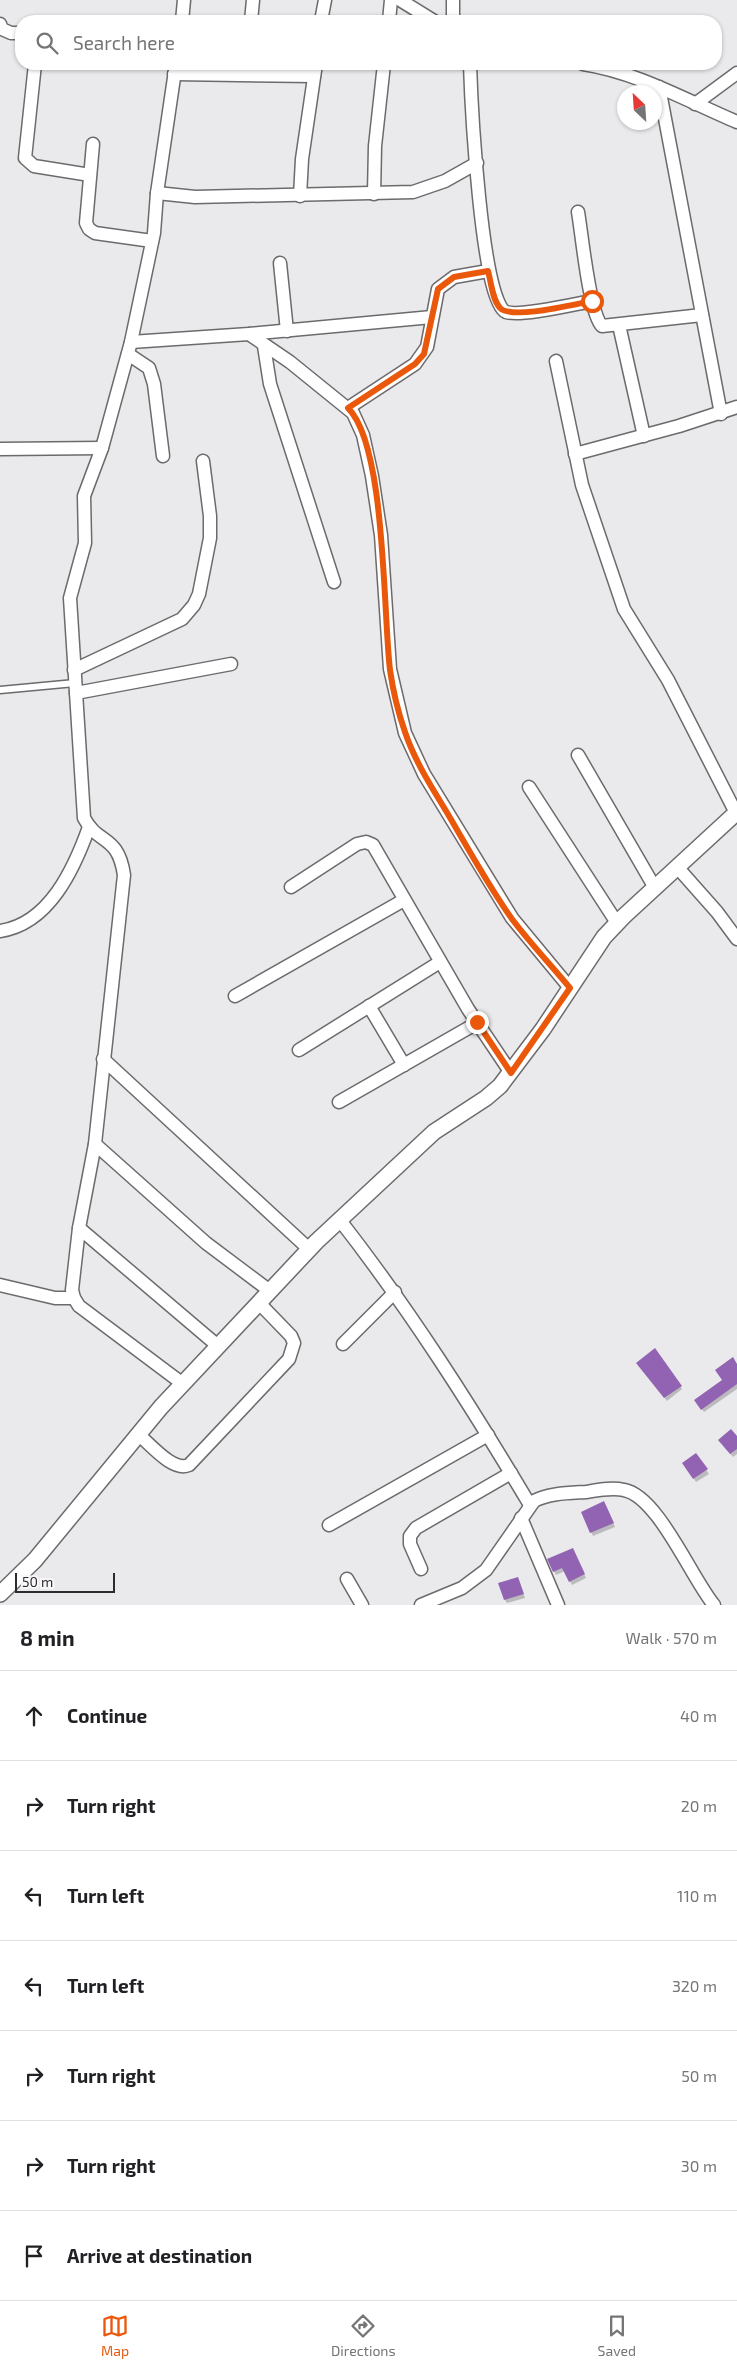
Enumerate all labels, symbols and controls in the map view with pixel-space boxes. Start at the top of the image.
search box [15,15,722,70]
icon: search [33,29,61,57]
text: Search here [73,31,175,54]
north arrow [617,85,662,130]
route start [581,290,604,313]
route end [466,1011,489,1034]
scale bar [15,1570,115,1593]
text: 50 m [22,1573,53,1590]
text: 8 min [20,1625,75,1650]
text: Walk · 570 m [626,1628,717,1647]
icon: ahead [20,1702,48,1730]
text: Continue [67,1704,147,1727]
text: 40 m [680,1706,717,1725]
icon: right [20,1792,48,1820]
text: Turn right [67,1794,155,1817]
text: 20 m [681,1796,717,1815]
icon: left [20,1882,48,1910]
text: Turn left [67,1884,144,1907]
text: 110 m [677,1886,717,1905]
icon: left [20,1972,48,2000]
text: Turn left [67,1974,144,1997]
text: 320 m [672,1976,717,1995]
icon: right [20,2062,48,2090]
text: Turn right [67,2064,155,2087]
text: 50 m [681,2066,717,2085]
icon: right [20,2152,48,2180]
text: Turn right [67,2154,155,2177]
text: 30 m [681,2156,717,2175]
icon: arrive [20,2242,48,2270]
text: Arrive at destination [67,2244,252,2267]
tab: Map [101,2312,129,2359]
tab: Directions [331,2312,396,2359]
tab: Saved [598,2312,636,2359]

